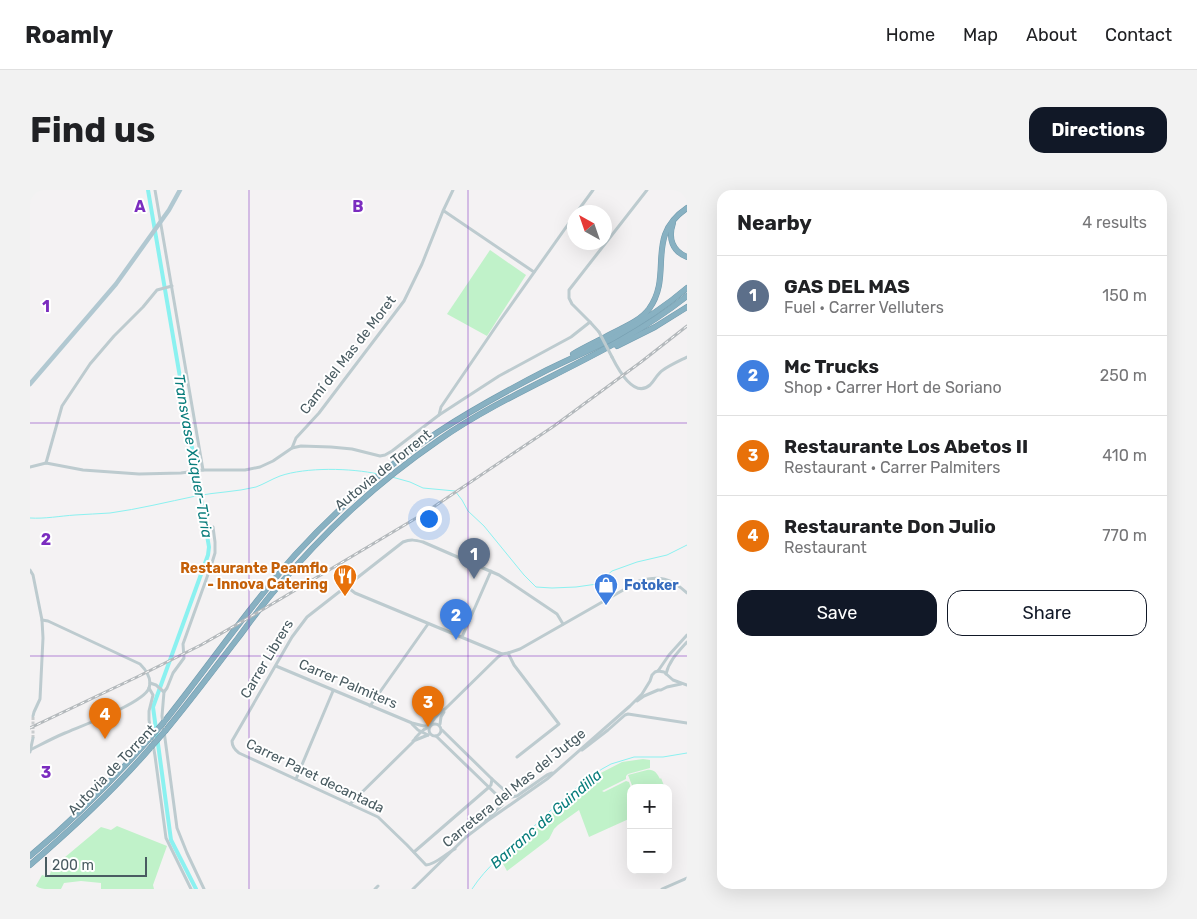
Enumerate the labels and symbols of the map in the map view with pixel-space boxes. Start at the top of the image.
text: A [134,197,146,216]
text: B [352,197,364,216]
north arrow [567,205,612,250]
street label: Camí del Mas de Moret [296,292,400,418]
text: 1 [42,297,50,316]
water label: Transvase Xùquer-Tùria [170,373,216,540]
street label: Autovia de Torrent [331,425,435,514]
your location [416,506,442,532]
text: 2 [41,530,51,549]
pin: 1 [458,538,490,579]
place label: Restaurante Peamflo - Innova Catering [180,560,328,593]
restaurant icon: Restaurante Peamflo - Innova Catering [332,563,358,597]
shop icon: Fotoker [593,572,619,606]
place label: Fotoker [624,577,679,594]
pin: 2 [440,599,472,640]
street label: Carrer Librers [237,617,297,701]
street label: Carrer Palmiters [296,656,400,712]
pin: 3 [412,686,444,727]
pin: 4 [89,698,121,739]
street label: Autovia de Torrent [64,721,160,819]
street label: Carretera del Mas del Jutge [439,725,589,851]
street label: Carrer Paret decantada [243,735,387,817]
text: 3 [41,763,51,782]
water label: Barranc de Guindilla [487,766,606,872]
scale bar [45,854,148,877]

